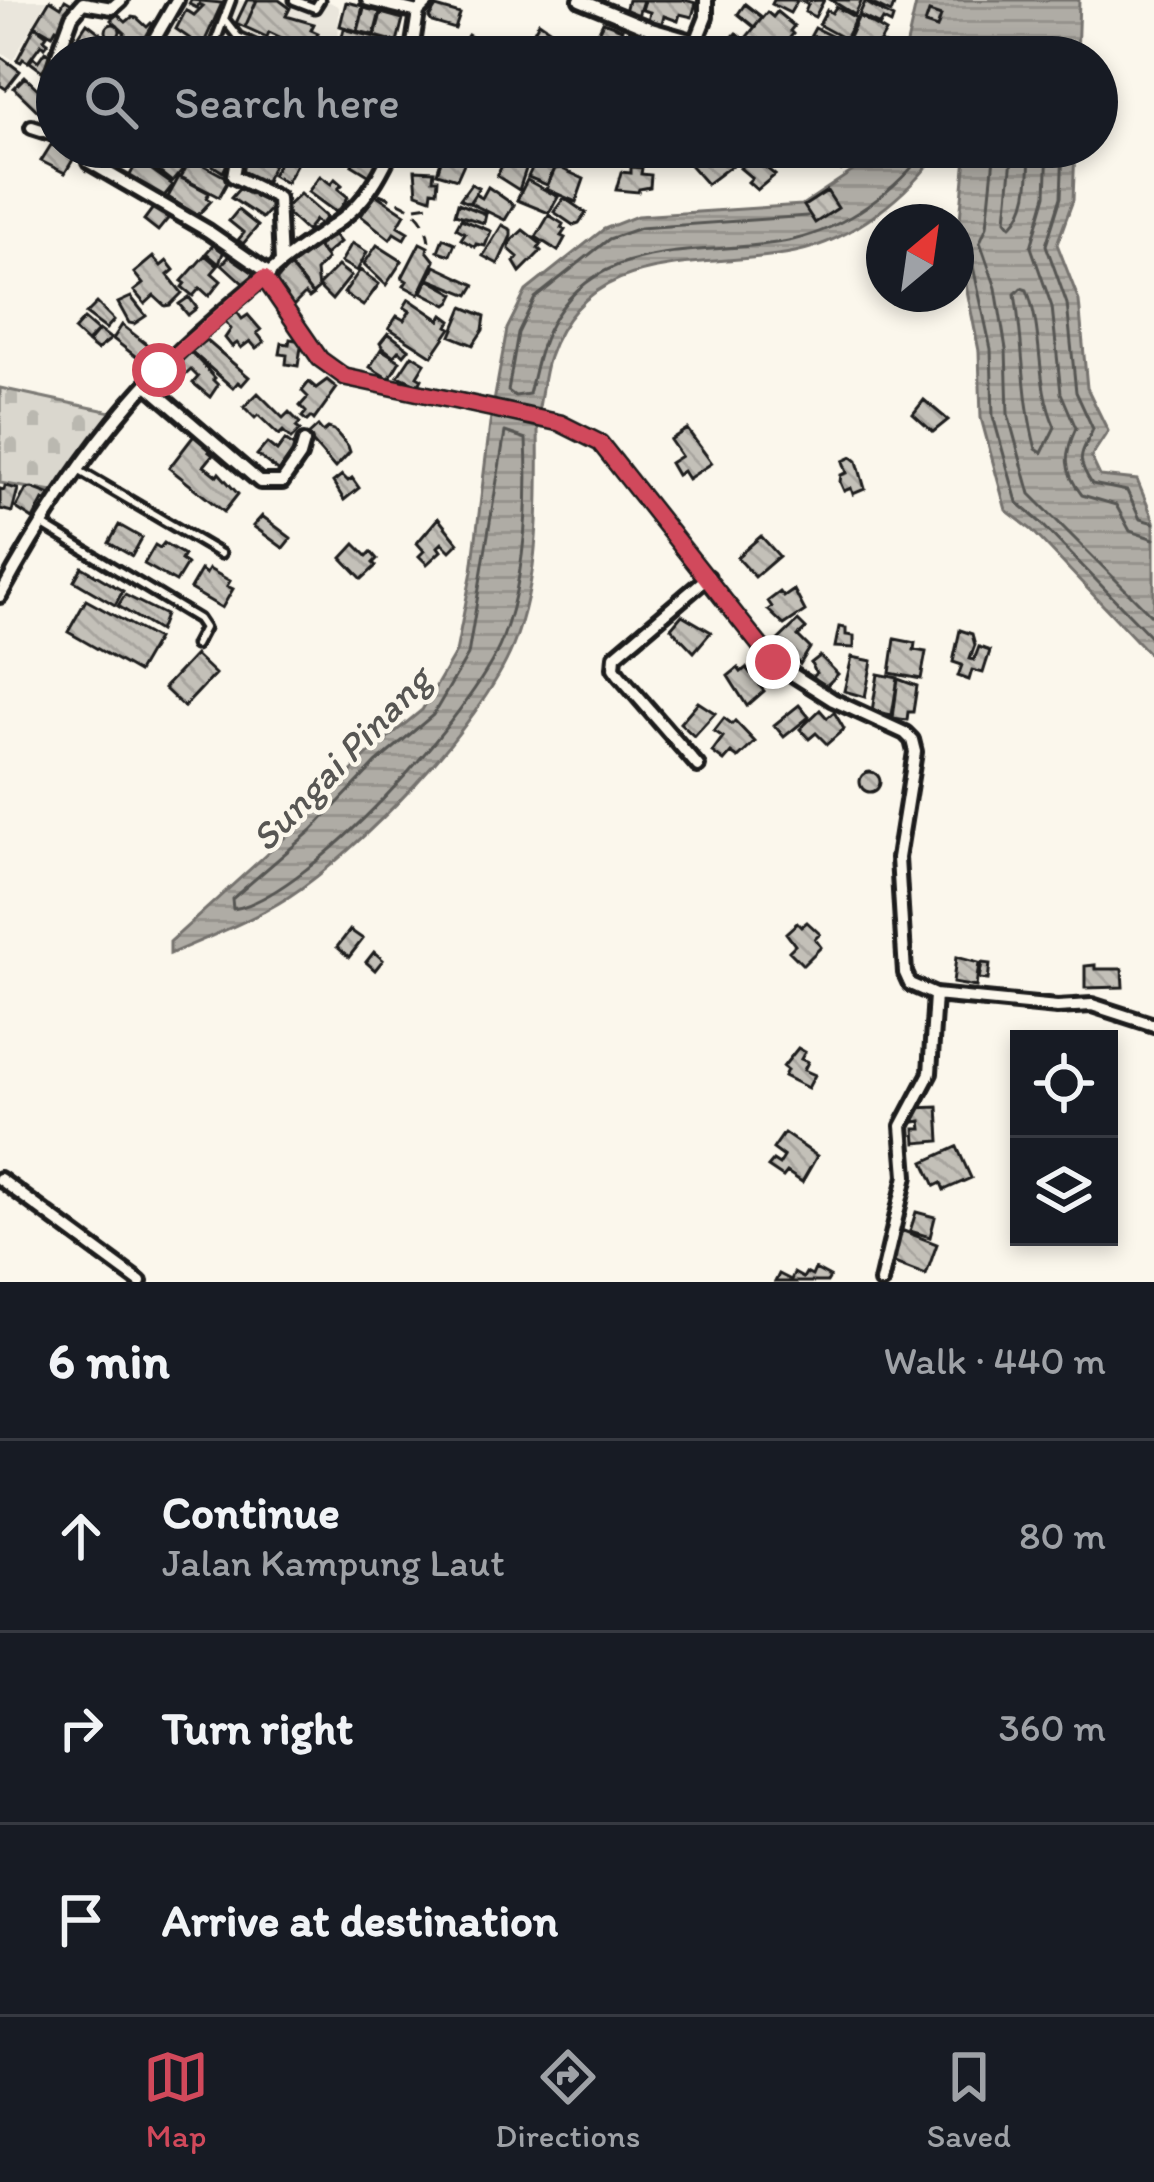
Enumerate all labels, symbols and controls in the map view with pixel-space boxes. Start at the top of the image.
search box [36,36,1118,168]
icon: search [78,69,144,135]
text: Search here [174,75,400,129]
north arrow [866,204,974,312]
route start [132,343,186,397]
route end [746,635,800,689]
water label: Sungai Pinang [241,653,443,860]
map controls [1010,1030,1118,1246]
button: locate [1010,1030,1118,1138]
button: layers [1010,1138,1118,1246]
text: 6 min [48,1330,170,1391]
text: Walk · 440 m [883,1337,1106,1384]
text: Continue [162,1485,340,1539]
icon: ahead [48,1503,114,1569]
text: 80 m [1019,1512,1106,1559]
text: Jalan Kampung Laut [162,1539,505,1586]
icon: right [48,1695,114,1761]
text: Turn right [162,1701,353,1755]
text: 360 m [999,1704,1106,1751]
icon: arrive [48,1887,114,1953]
text: Arrive at destination [162,1893,558,1947]
tab: Map [143,2044,209,2155]
tab: Directions [495,2044,640,2155]
tab: Saved [927,2044,1011,2155]

